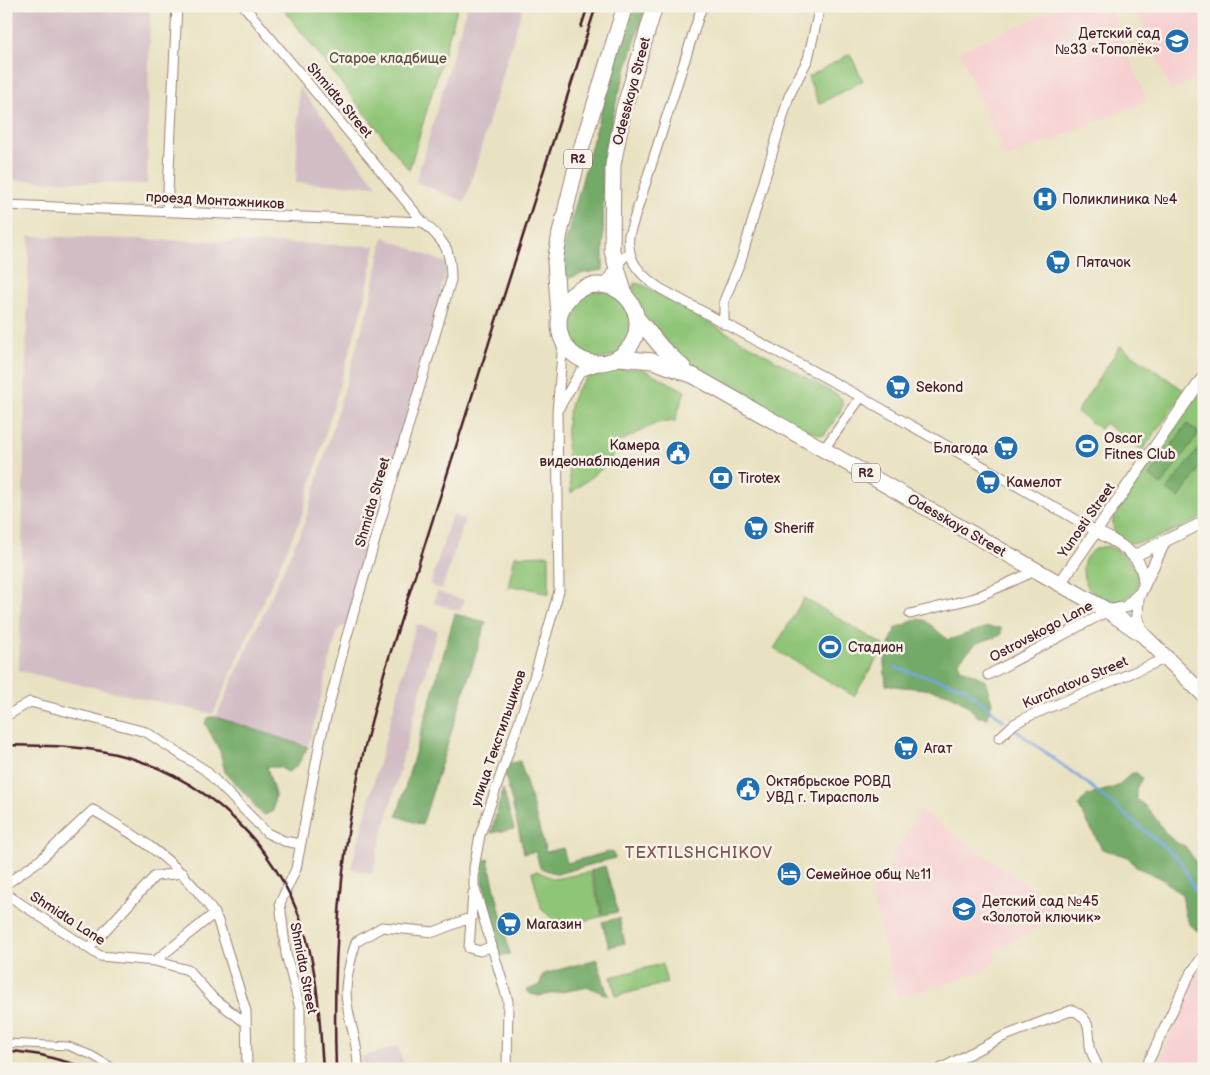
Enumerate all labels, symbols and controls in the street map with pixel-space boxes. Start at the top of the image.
place label: Детский сад №33 «Тополёк» [1055,25,1160,58]
school or university icon: Детский сад №33 «Тополёк» [1164,28,1190,54]
street label: Odesskaya Street [609,35,654,147]
park label: Старое кладбище [329,50,447,67]
street label: Shmidta Street [303,59,376,142]
road number: R2 [564,150,592,168]
hospital icon: Поликлиника №4 [1032,186,1058,212]
street label: проезд Монтажников [145,188,285,213]
place label: Поликлиника №4 [1062,191,1178,208]
supermarket icon: Пятачок [1045,249,1071,275]
place label: Пятачок [1076,254,1131,271]
supermarket icon: Sekond [885,374,911,400]
place label: Sekond [916,379,963,396]
place label: Oscar Fitnes Club [1104,430,1176,463]
sports icon: Oscar Fitnes Club [1074,433,1100,459]
supermarket icon: Благода [993,435,1019,461]
place label: Камера видеонаблюдения [540,437,661,470]
public building icon: Камера видеонаблюдения [665,440,691,466]
place label: Благода [933,440,989,457]
street label: Shmidta Street [352,455,394,549]
road number: R2 [852,463,880,482]
bank icon: Tirotex [708,465,734,491]
supermarket icon: Камелот [975,469,1001,495]
place label: Tirotex [738,470,781,487]
place label: Камелот [1006,474,1062,491]
street label: Yunosti Street [1054,479,1119,562]
street label: Odesskaya Street [904,490,1010,561]
supermarket icon: Sheriff [743,515,769,541]
place label: Sheriff [774,520,815,537]
street label: Ostrovskogo Lane [987,597,1096,666]
sports icon: Стадион [817,634,843,660]
place label: Стадион [848,639,904,656]
street label: Kurchatova Street [1020,652,1131,712]
street label: улица Текстильщиков [467,667,530,808]
supermarket icon: Агат [893,735,919,761]
place label: Агат [923,740,953,757]
place label: Октябрьское РОВД УВД г. Тирасполь [766,773,891,806]
public building icon: Октябрьское РОВД УВД г. Тирасполь [735,776,761,802]
district label: TEXTILSHCHIKOV [625,844,773,863]
hotel icon: Семейное общ №11 [776,861,802,887]
place label: Семейное общ №11 [806,866,931,883]
street label: Shmidta Lane [27,888,109,949]
place label: Детский сад №45 «Золотой ключик» [982,893,1101,926]
school or university icon: Детский сад №45 «Золотой ключик» [951,896,977,922]
supermarket icon: Магазин [496,911,522,937]
place label: Магазин [526,916,582,933]
street label: Shmidta Street [286,921,321,1016]

